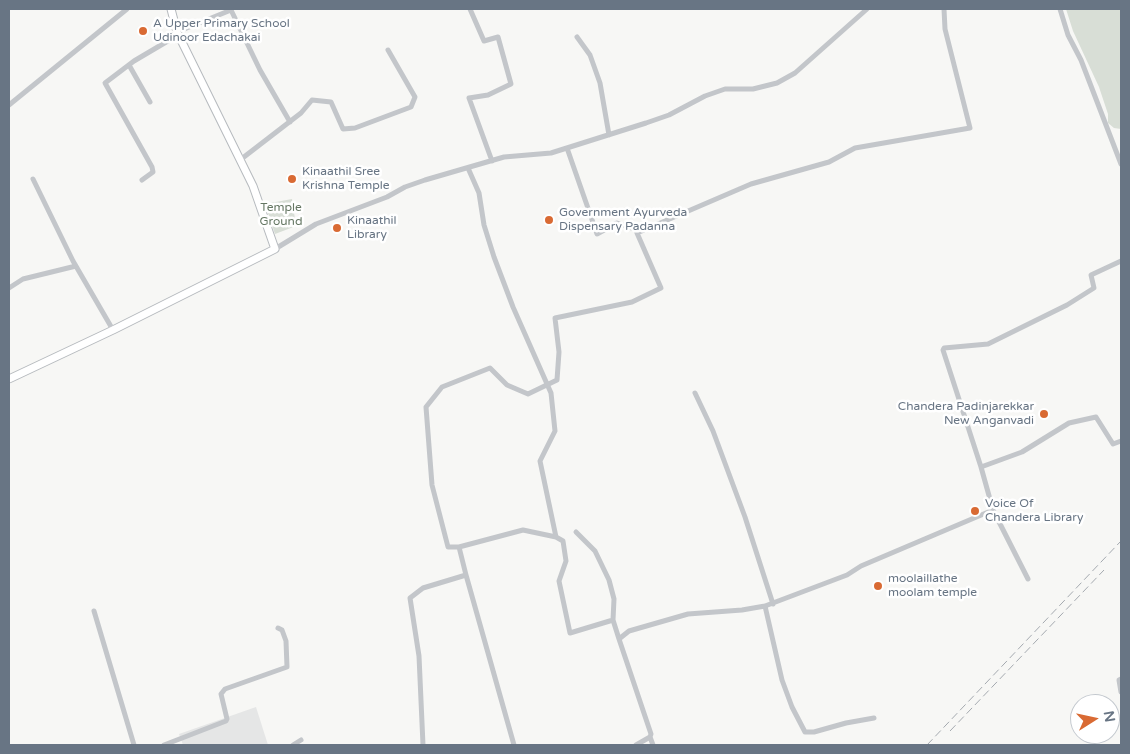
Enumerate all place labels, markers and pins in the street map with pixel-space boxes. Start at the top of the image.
place label: A Upper Primary School Udinoor Edachakai [153,17,290,45]
marker: A Upper Primary School Udinoor Edachakai [137,25,149,37]
place label: Kinaathil Sree Krishna Temple [302,165,390,193]
marker: Kinaathil Sree Krishna Temple [286,173,298,185]
place label: Government Ayurveda Dispensary Padanna [559,206,687,234]
place label: Kinaathil Library [347,214,397,242]
marker: Government Ayurveda Dispensary Padanna [543,214,555,226]
marker: Kinaathil Library [331,222,343,234]
place label: Chandera Padinjarekkar New Anganvadi [898,400,1034,428]
marker: Chandera Padinjarekkar New Anganvadi [1038,408,1050,420]
place label: Voice Of Chandera Library [985,497,1083,525]
marker: Voice Of Chandera Library [969,505,981,517]
place label: moolaillathe moolam temple [888,572,977,600]
marker: moolaillathe moolam temple [872,580,884,592]

